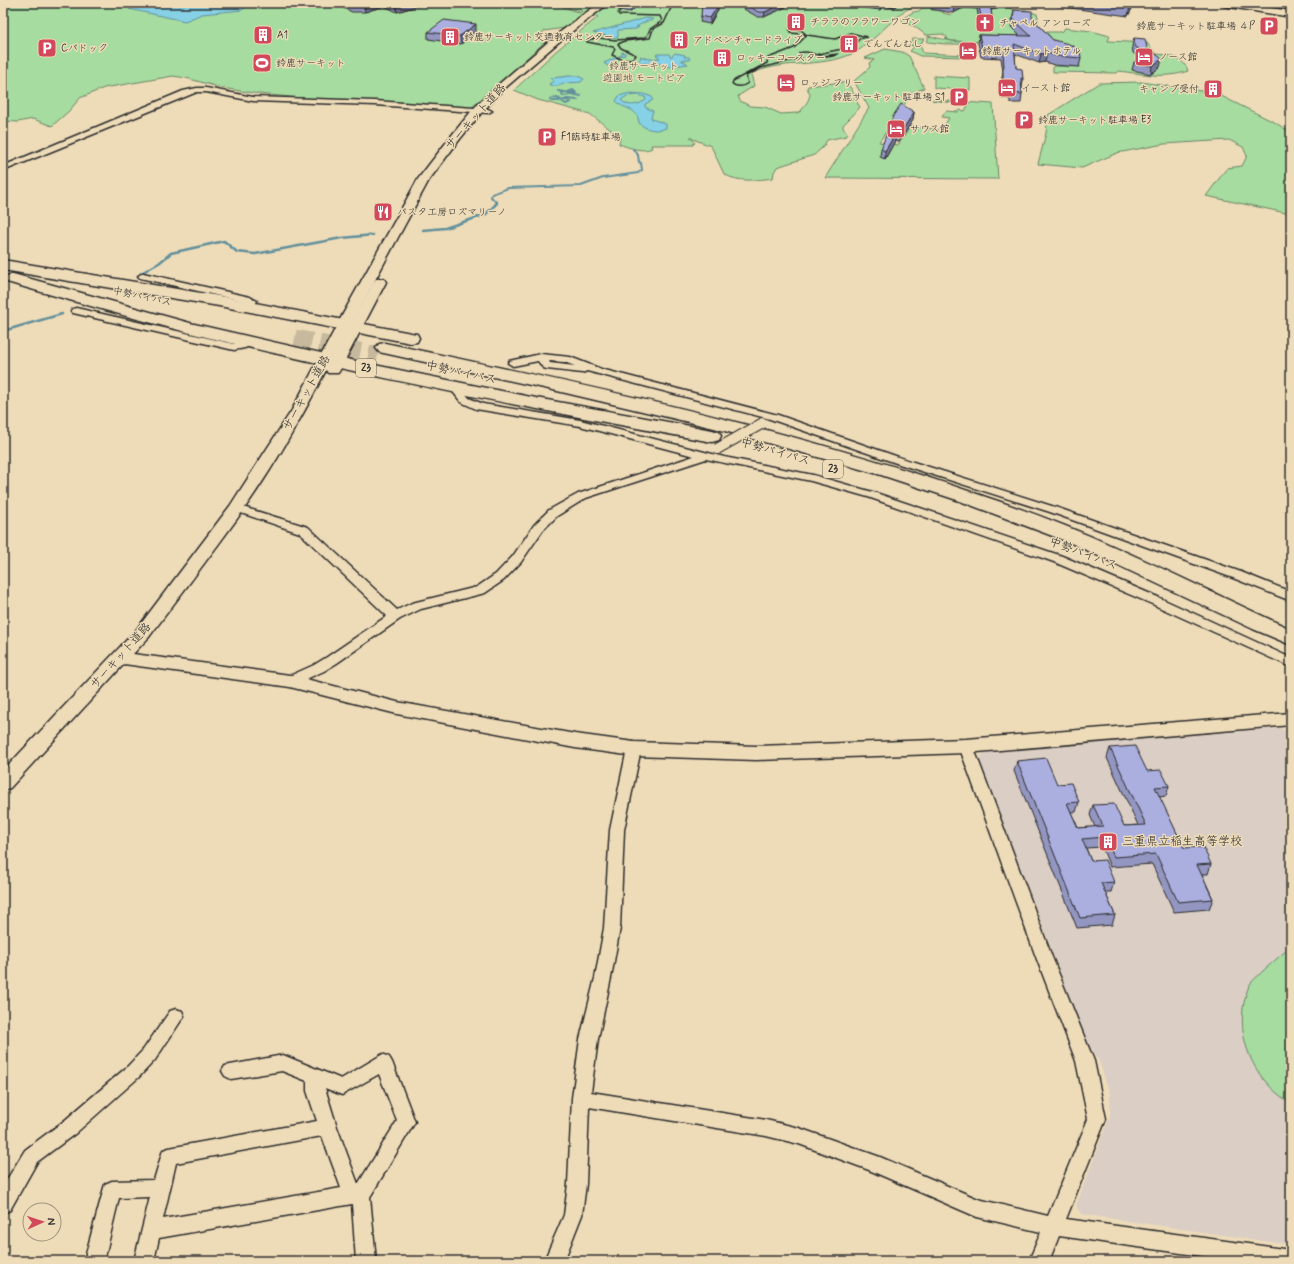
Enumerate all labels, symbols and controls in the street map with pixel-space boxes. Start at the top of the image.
building icon: チララのフラワーワゴン [785,11,807,33]
church icon: チャペル アンローズ [974,12,996,34]
parking icon: 鈴鹿サーキット駐車場 ４P [1258,15,1280,37]
place label: チララのフラワーワゴン [810,16,920,29]
place label: チャペル アンローズ [999,17,1091,30]
place label: 鈴鹿サーキット駐車場 ４P [1136,20,1255,33]
building icon: A1 [252,24,274,46]
building icon: 鈴鹿サーキット交通教育センター [439,26,461,48]
place label: A1 [277,29,288,42]
building icon: アドベンチャードライブ [668,29,690,51]
place label: 鈴鹿サーキット交通教育センター [464,31,614,44]
building icon: でんでんむし [838,33,860,55]
place label: アドベンチャードライブ [693,34,803,47]
parking icon: Cパドック [36,37,58,59]
place label: でんでんむし [863,38,923,51]
hotel icon: 鈴鹿サーキットホテル [957,40,979,62]
place label: Cパドック [61,42,108,55]
place label: 鈴鹿サーキットホテル [982,45,1082,58]
hotel icon: ノース館 [1133,46,1155,68]
building icon: ロッキーコースター [711,47,733,69]
place label: ノース館 [1158,51,1197,64]
sports icon: 鈴鹿サーキット [251,52,273,74]
place label: ロッキーコースター [736,52,826,65]
place label: 鈴鹿サーキット [276,57,346,70]
park label: 鈴鹿サーキット 遊園地 モートピア [603,60,685,85]
hotel icon: ロッジ フリー [775,72,797,94]
place label: ロッジ フリー [800,77,863,90]
hotel icon: イースト館 [996,77,1018,99]
building icon: キャンプ受付 [1202,78,1224,100]
street label: サーキット道路 [442,80,510,154]
place label: イースト館 [1021,82,1070,95]
place label: キャンプ受付 [1139,83,1199,96]
parking icon: 鈴鹿サーキット駐車場 S1 [948,86,970,108]
place label: 鈴鹿サーキット駐車場 S1 [832,91,945,104]
parking icon: 鈴鹿サーキット駐車場 E3 [1013,109,1035,131]
place label: 鈴鹿サーキット駐車場 E3 [1038,114,1152,127]
hotel icon: サウス館 [885,118,907,140]
place label: サウス館 [910,123,949,136]
parking icon: F1臨時駐車場 [536,126,558,148]
place label: F1臨時駐車場 [561,131,621,144]
restaurant icon: パスタ工房ロズマリーノ [372,201,394,223]
place label: パスタ工房ロズマリーノ [397,206,506,219]
street label: 中勢バイパス [111,284,173,310]
street label: サーキット道路 [280,352,334,434]
street label: 中勢バイパス [424,358,498,388]
road number: 23 [356,359,376,377]
street label: 中勢バイパス [738,434,812,470]
road number: 23 [823,460,843,478]
street label: 中勢バイパス [1047,534,1119,574]
street label: サーキット道路 [87,619,155,693]
building icon: 三重県立稲生高等学校 [1097,831,1119,853]
place label: 三重県立稲生高等学校 [1122,834,1242,850]
north arrow [22,1202,62,1242]
text: N [44,1218,58,1226]

